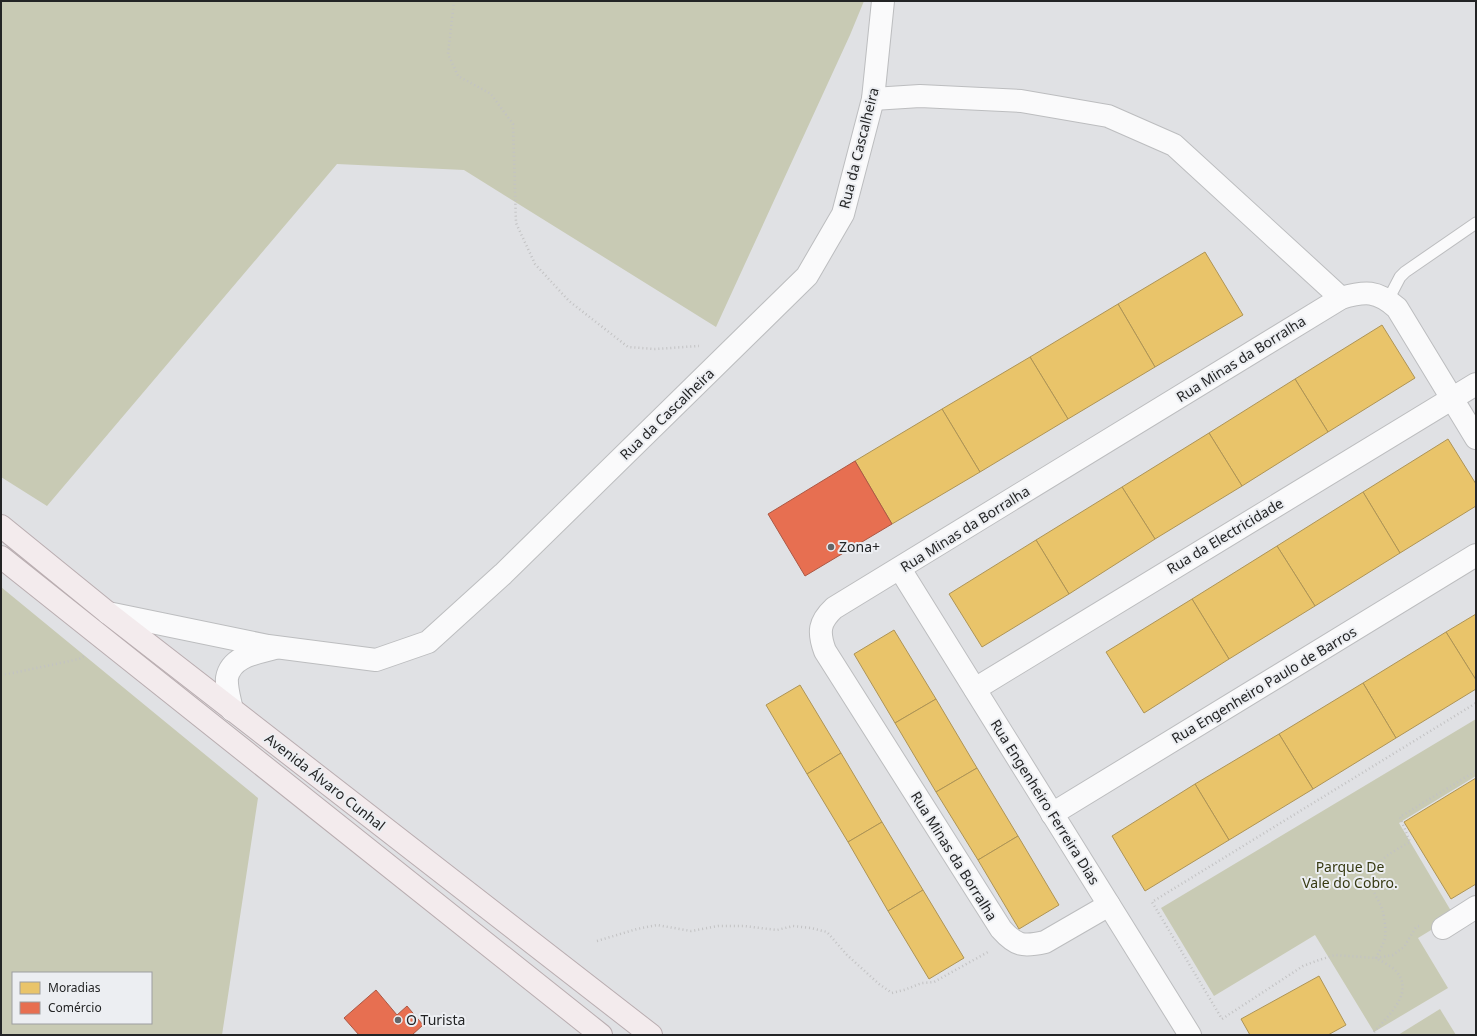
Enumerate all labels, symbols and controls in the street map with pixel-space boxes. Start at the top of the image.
street label: Rua da Cascalheira [834,85,883,210]
street label: Rua Minas da Borralha [1173,311,1309,406]
street label: Rua da Cascalheira [615,364,718,464]
street label: Rua Minas da Borralha [897,481,1033,576]
street label: Rua da Electricidade [1163,493,1287,578]
place label: Zona+ [839,537,880,556]
marker: Zona+ [826,542,836,552]
street label: Rua Engenheiro Paulo de Barros [1168,622,1360,747]
street label: Rua Engenheiro Ferreira Dias [987,715,1104,888]
street label: Avenida Álvaro Cunhal [261,729,389,835]
street label: Rua Minas da Borralha [907,788,1002,924]
park label: Parque De Vale do Cobro. [1302,857,1398,892]
legend [12,972,152,1024]
text: Moradias [48,979,101,996]
text: Comércio [48,999,102,1016]
place label: O Turista [406,1010,465,1029]
marker: O Turista [393,1015,403,1025]

